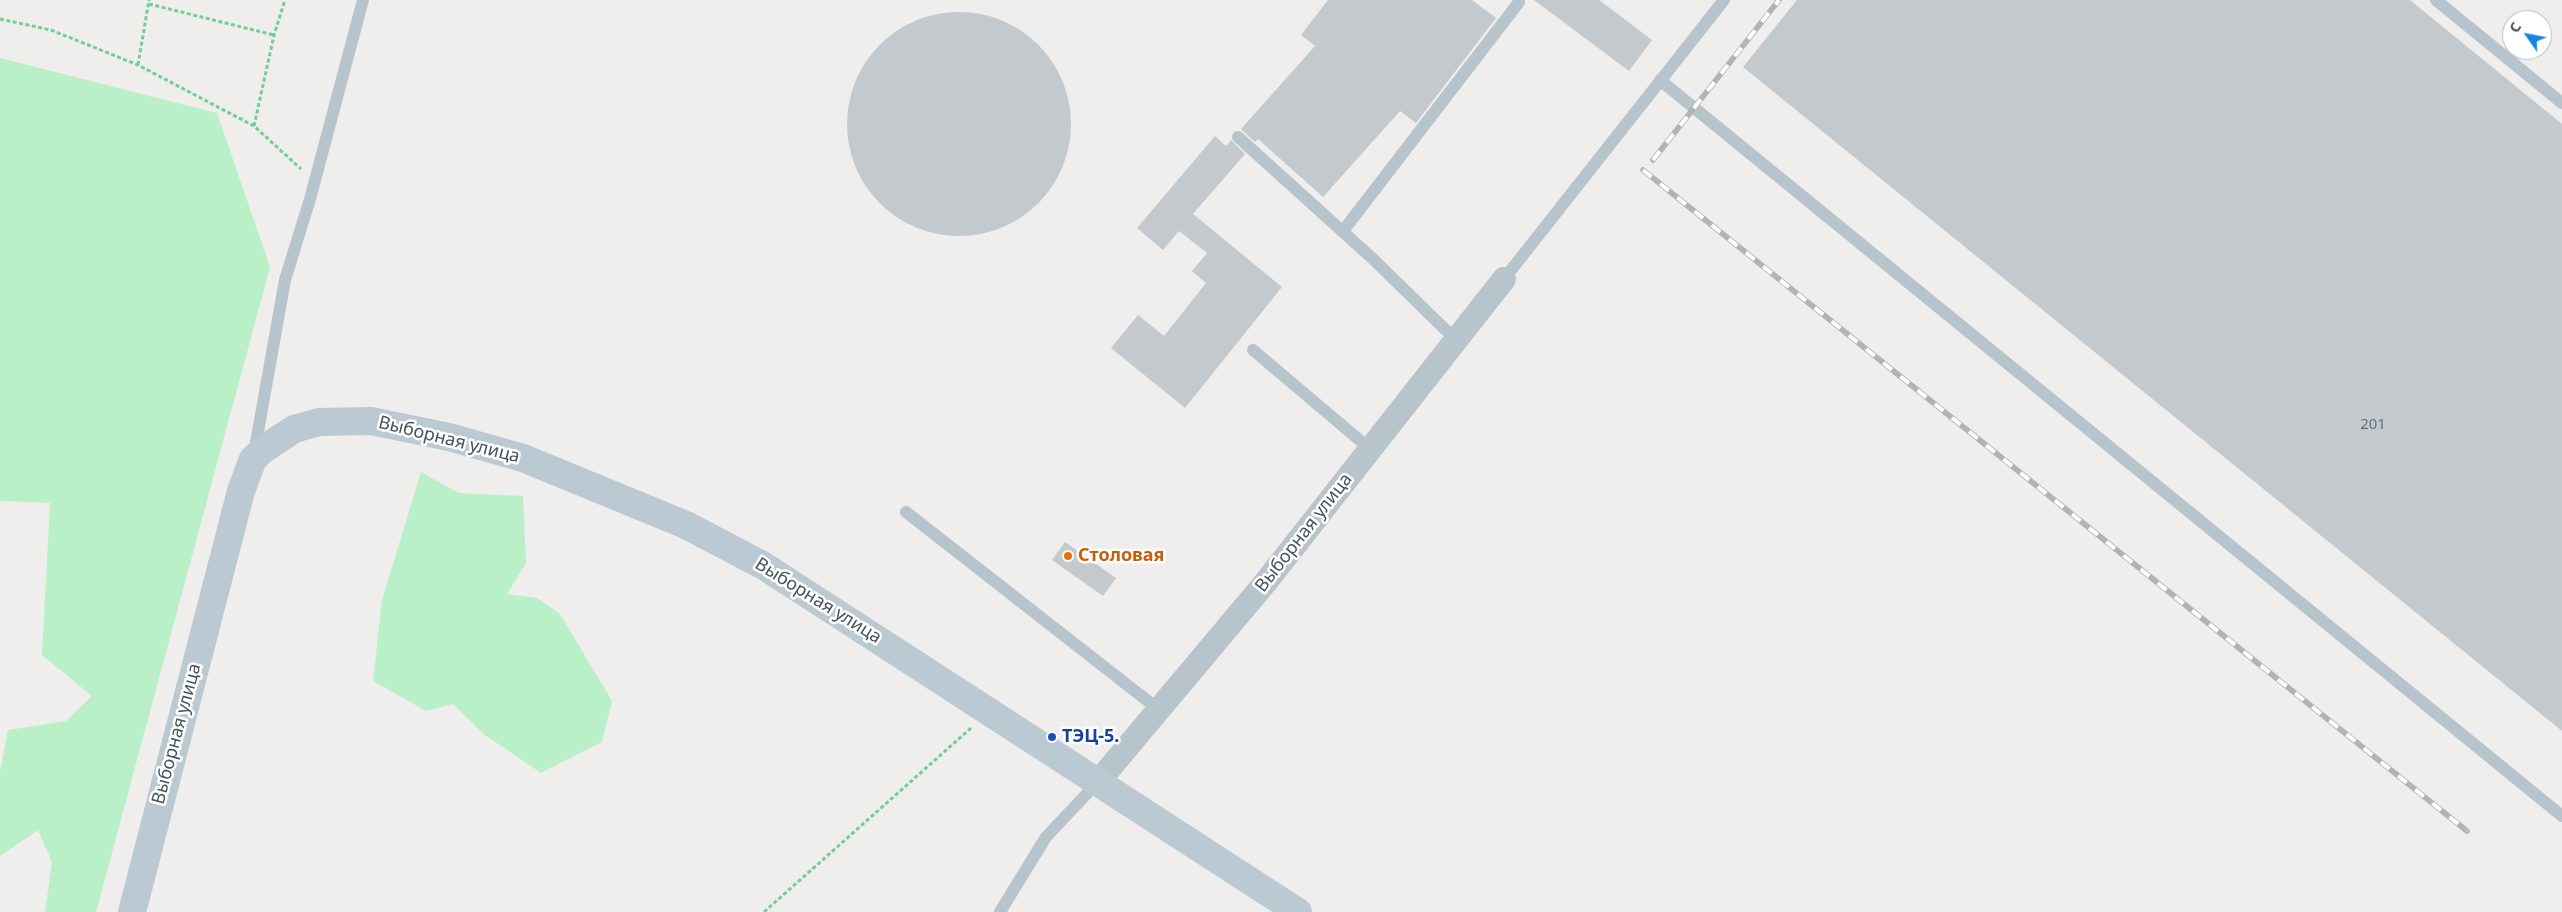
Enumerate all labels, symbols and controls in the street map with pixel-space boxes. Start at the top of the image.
north arrow [2502,10,2552,60]
text: С [2504,18,2525,36]
street label: Выборная улица [376,412,522,468]
house number: 201 [2360,416,2386,434]
street label: Выборная улица [1251,469,1357,597]
place label: Столовая [1078,545,1164,567]
marker: Столовая [1062,550,1074,562]
street label: Выборная улица [751,553,885,649]
street label: Выборная улица [148,661,206,807]
place label: ТЭЦ-5. [1062,726,1119,748]
marker: ТЭЦ-5. [1046,731,1058,743]

